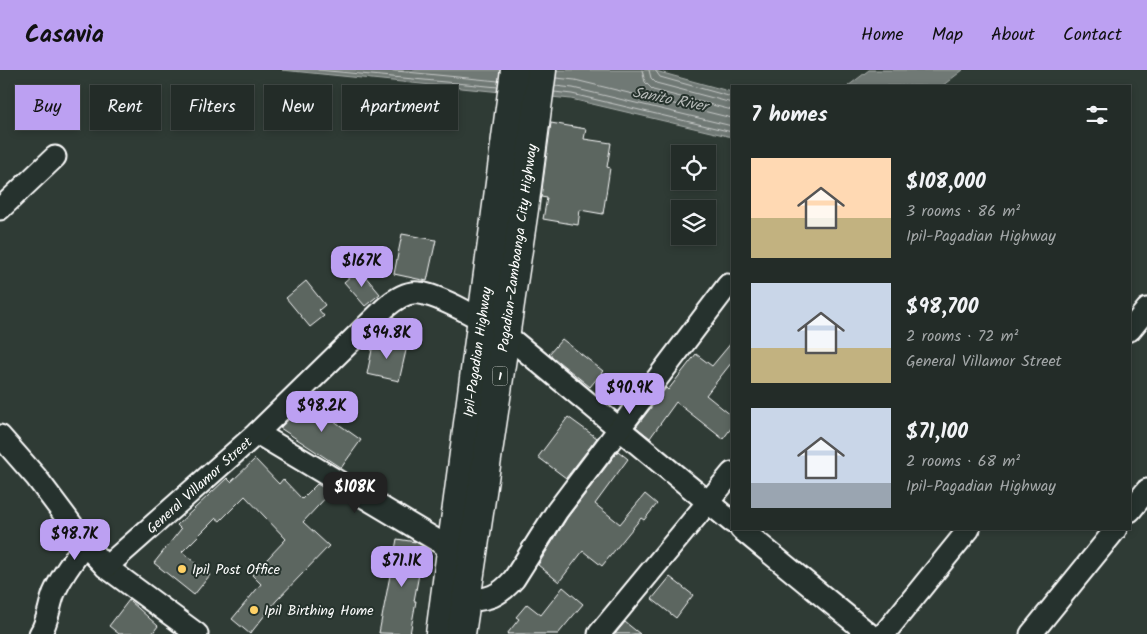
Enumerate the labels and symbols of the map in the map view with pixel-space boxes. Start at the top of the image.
water label: Sanito River [630,81,712,120]
street label: Pagadian-Zamboanga City Highway [492,142,544,354]
pin: $167K [327,246,397,288]
street label: Ipil-Pagadian Highway [458,285,498,419]
pin: $94.8K [346,318,428,360]
road number: 1 [492,366,508,386]
pin: $90.9K [589,372,671,415]
pin: $98.2K [281,390,363,433]
street label: General Villamor Street [142,432,258,540]
pin: $108K [320,472,390,514]
pin: $98.7K [34,518,116,561]
pin: $71.1K [361,546,443,588]
place label: Ipil Post Office [192,559,281,581]
marker: Ipil Post Office [176,563,188,575]
place label: Ipil Birthing Home [264,600,374,622]
marker: Ipil Birthing Home [248,604,260,616]

